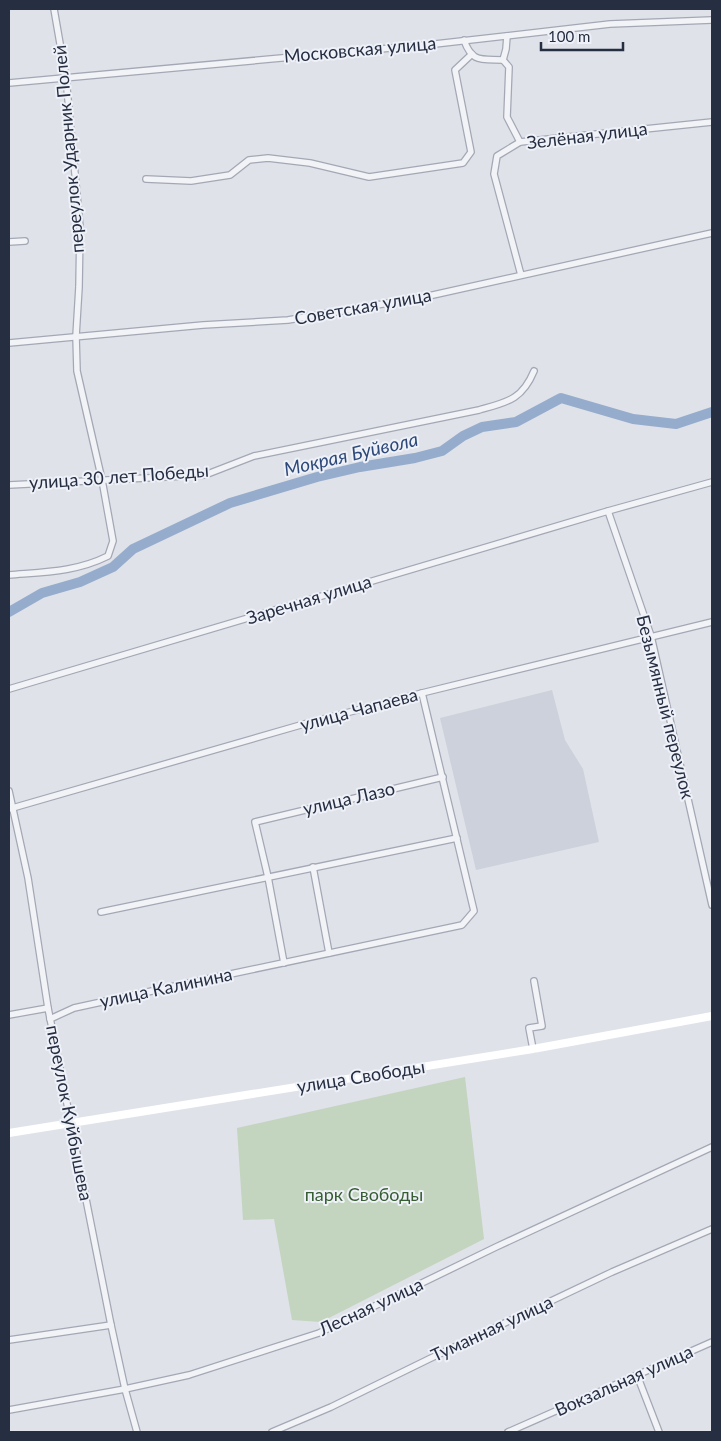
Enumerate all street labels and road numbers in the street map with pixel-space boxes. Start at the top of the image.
street label: Московская улица [283,31,437,67]
street label: переулок Ударник Полей [48,44,88,254]
street label: Зелёная улица [525,117,649,153]
street label: Советская улица [293,283,433,329]
street label: улица 30 лет Победы [28,459,210,493]
street label: Заречная улица [243,570,374,629]
street label: Безымянный переулок [632,612,700,802]
street label: улица Чапаева [298,683,420,735]
street label: улица Лазо [301,777,397,819]
street label: улица Калинина [97,962,234,1012]
street label: переулок Куйбышева [42,1023,98,1203]
street label: улица Свободы [295,1055,426,1097]
street label: Лесная улица [314,1272,426,1340]
street label: Туманная улица [427,1290,556,1366]
street label: Вокзальная улица [551,1340,696,1420]

